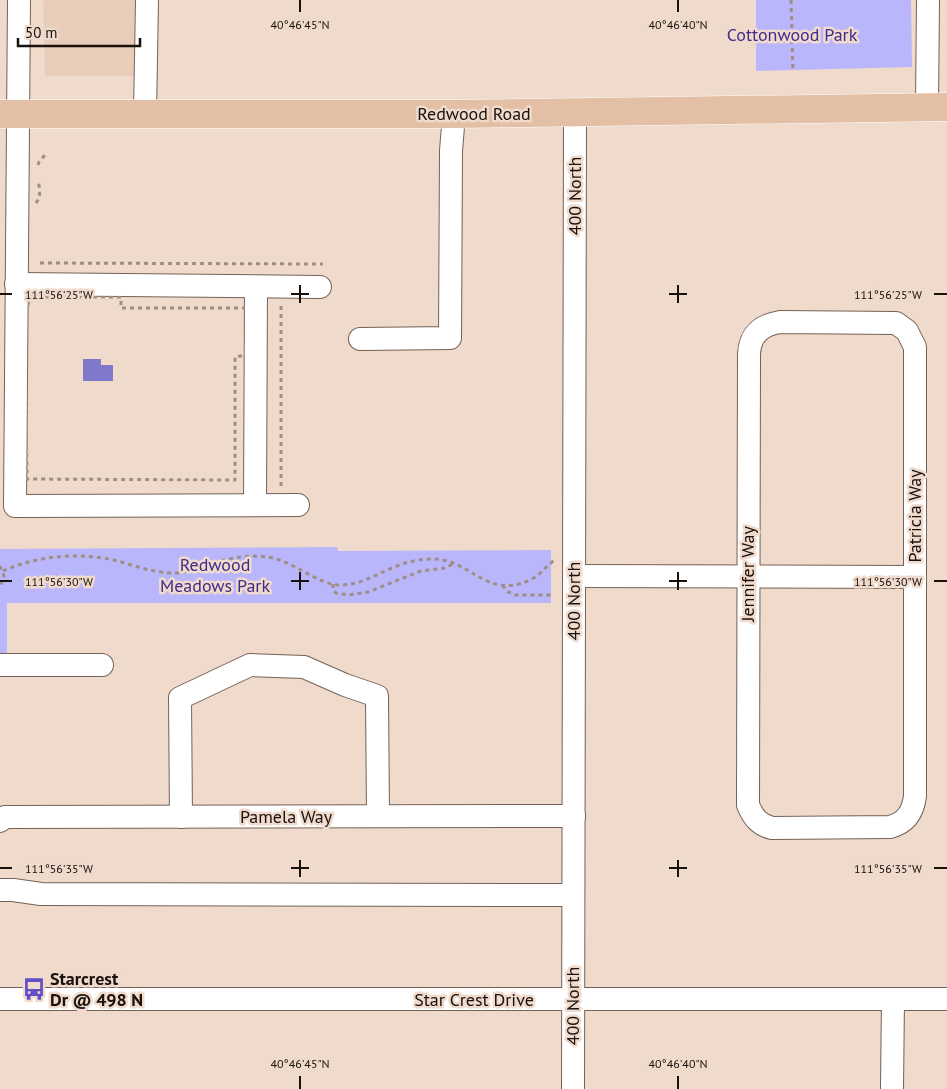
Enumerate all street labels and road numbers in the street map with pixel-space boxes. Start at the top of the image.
street label: Redwood Road [417,102,531,125]
street label: 400 North [563,157,586,235]
street label: Patricia Way [903,469,926,563]
street label: Jennifer Way [736,526,759,623]
street label: 400 North [562,562,585,640]
street label: Pamela Way [240,805,333,828]
street label: 400 North [561,967,584,1045]
street label: Star Crest Drive [414,988,534,1011]

